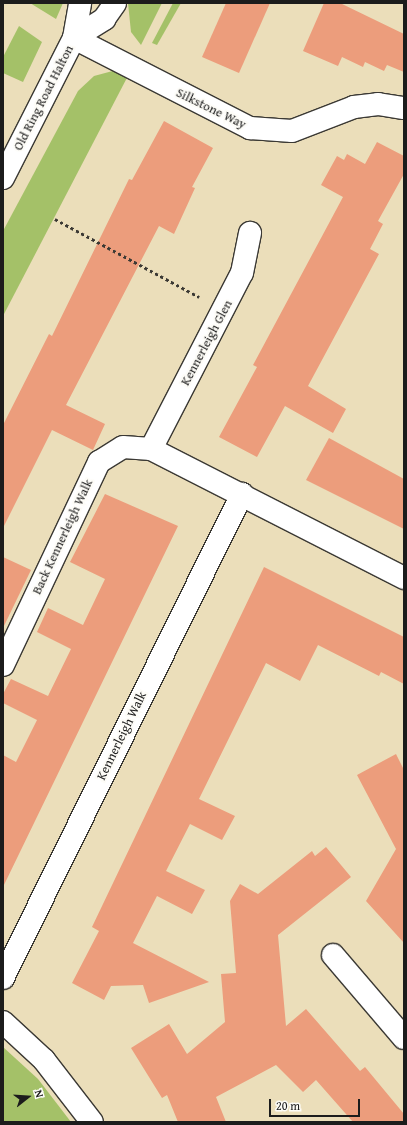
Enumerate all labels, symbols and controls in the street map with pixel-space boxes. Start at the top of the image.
street label: Old Ring Road Halton [11,43,77,153]
street label: Silkstone Way [173,85,249,133]
street label: Kennerleigh Glen [178,298,236,388]
street label: Back Kennerleigh Walk [29,477,97,597]
street label: Kennerleigh Walk [94,689,150,783]
north arrow [8,1077,48,1117]
text: N [31,1088,48,1099]
scale bar [271,1091,362,1117]
text: 20 m [276,1097,300,1114]

